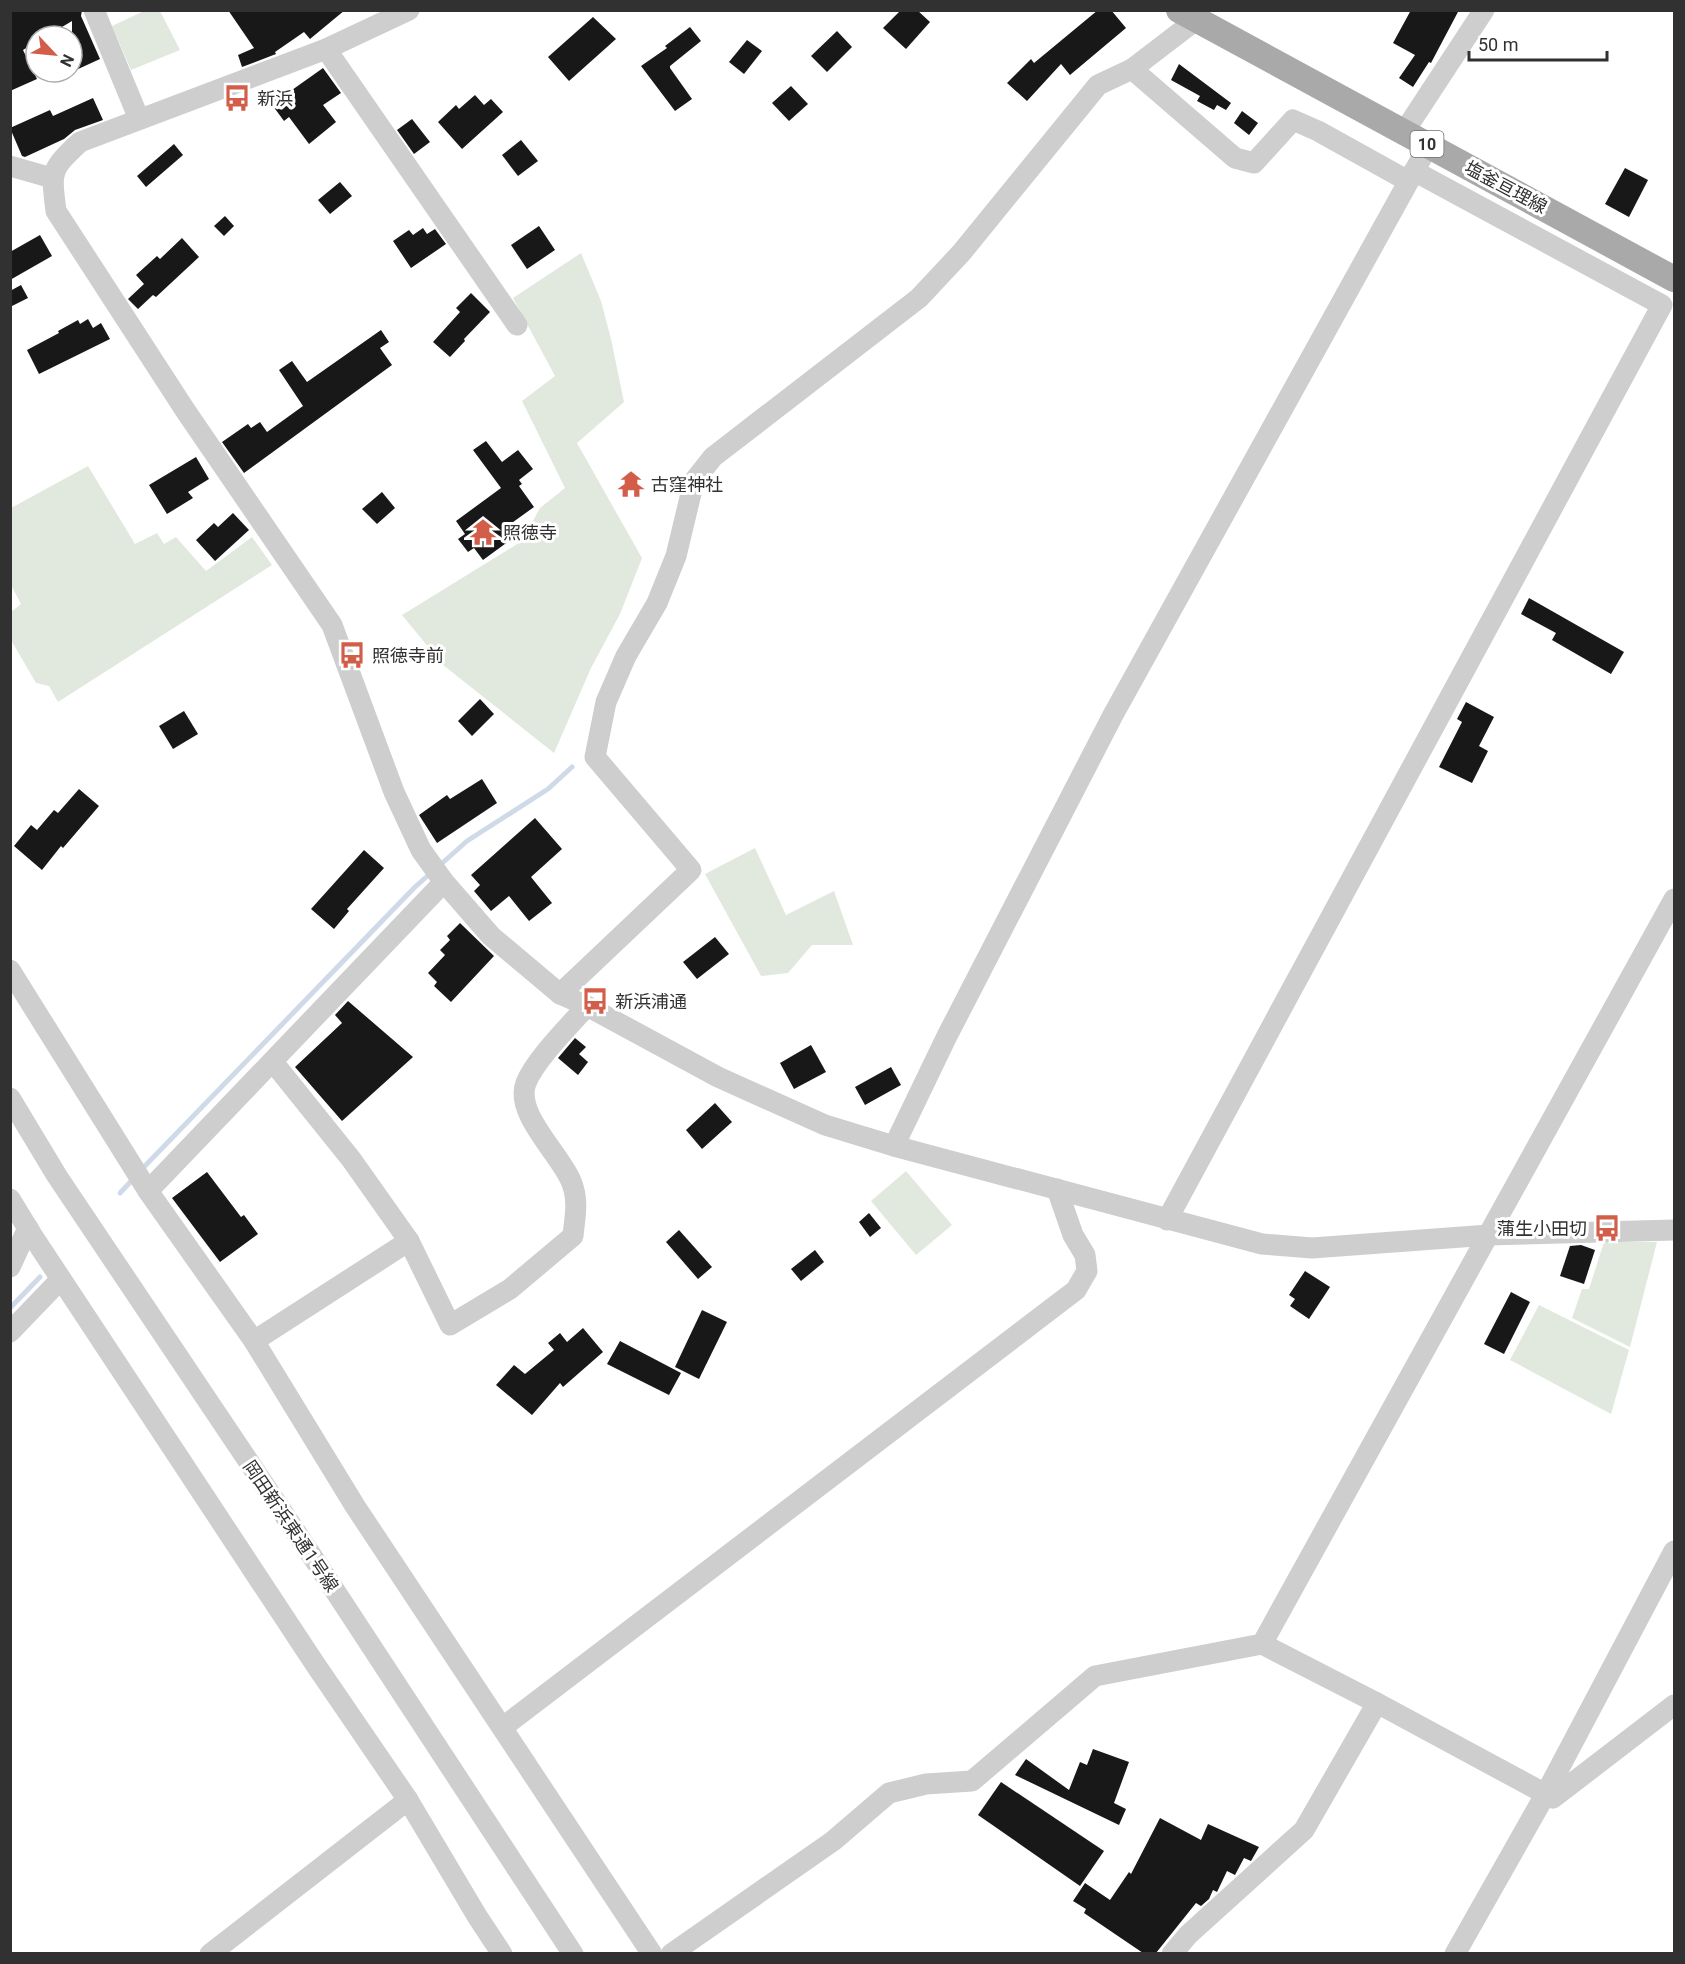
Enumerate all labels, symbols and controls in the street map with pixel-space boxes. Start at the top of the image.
north arrow [24,24,84,84]
scale bar [1469,24,1607,62]
text: 50 m [1478,34,1518,55]
text: N [56,51,78,70]
bus stop icon: 新浜 [222,83,252,113]
place label: 新浜 [257,88,293,109]
road number: 10 [1410,131,1444,157]
street label: 塩釜亘理線 [1461,157,1551,217]
temple icon: 古窪神社 [616,469,646,499]
place label: 古窪神社 [651,474,723,495]
temple icon: 照徳寺 [468,517,498,547]
place label: 照徳寺 [503,522,557,543]
bus stop icon: 照徳寺前 [337,640,367,670]
place label: 照徳寺前 [372,645,444,666]
bus stop icon: 新浜浦通 [580,986,610,1016]
place label: 新浜浦通 [615,991,687,1012]
bus stop icon: 蒲生小田切 [1592,1213,1622,1243]
place label: 蒲生小田切 [1497,1218,1587,1239]
street label: 岡田新浜東通1号線 [239,1456,343,1596]

